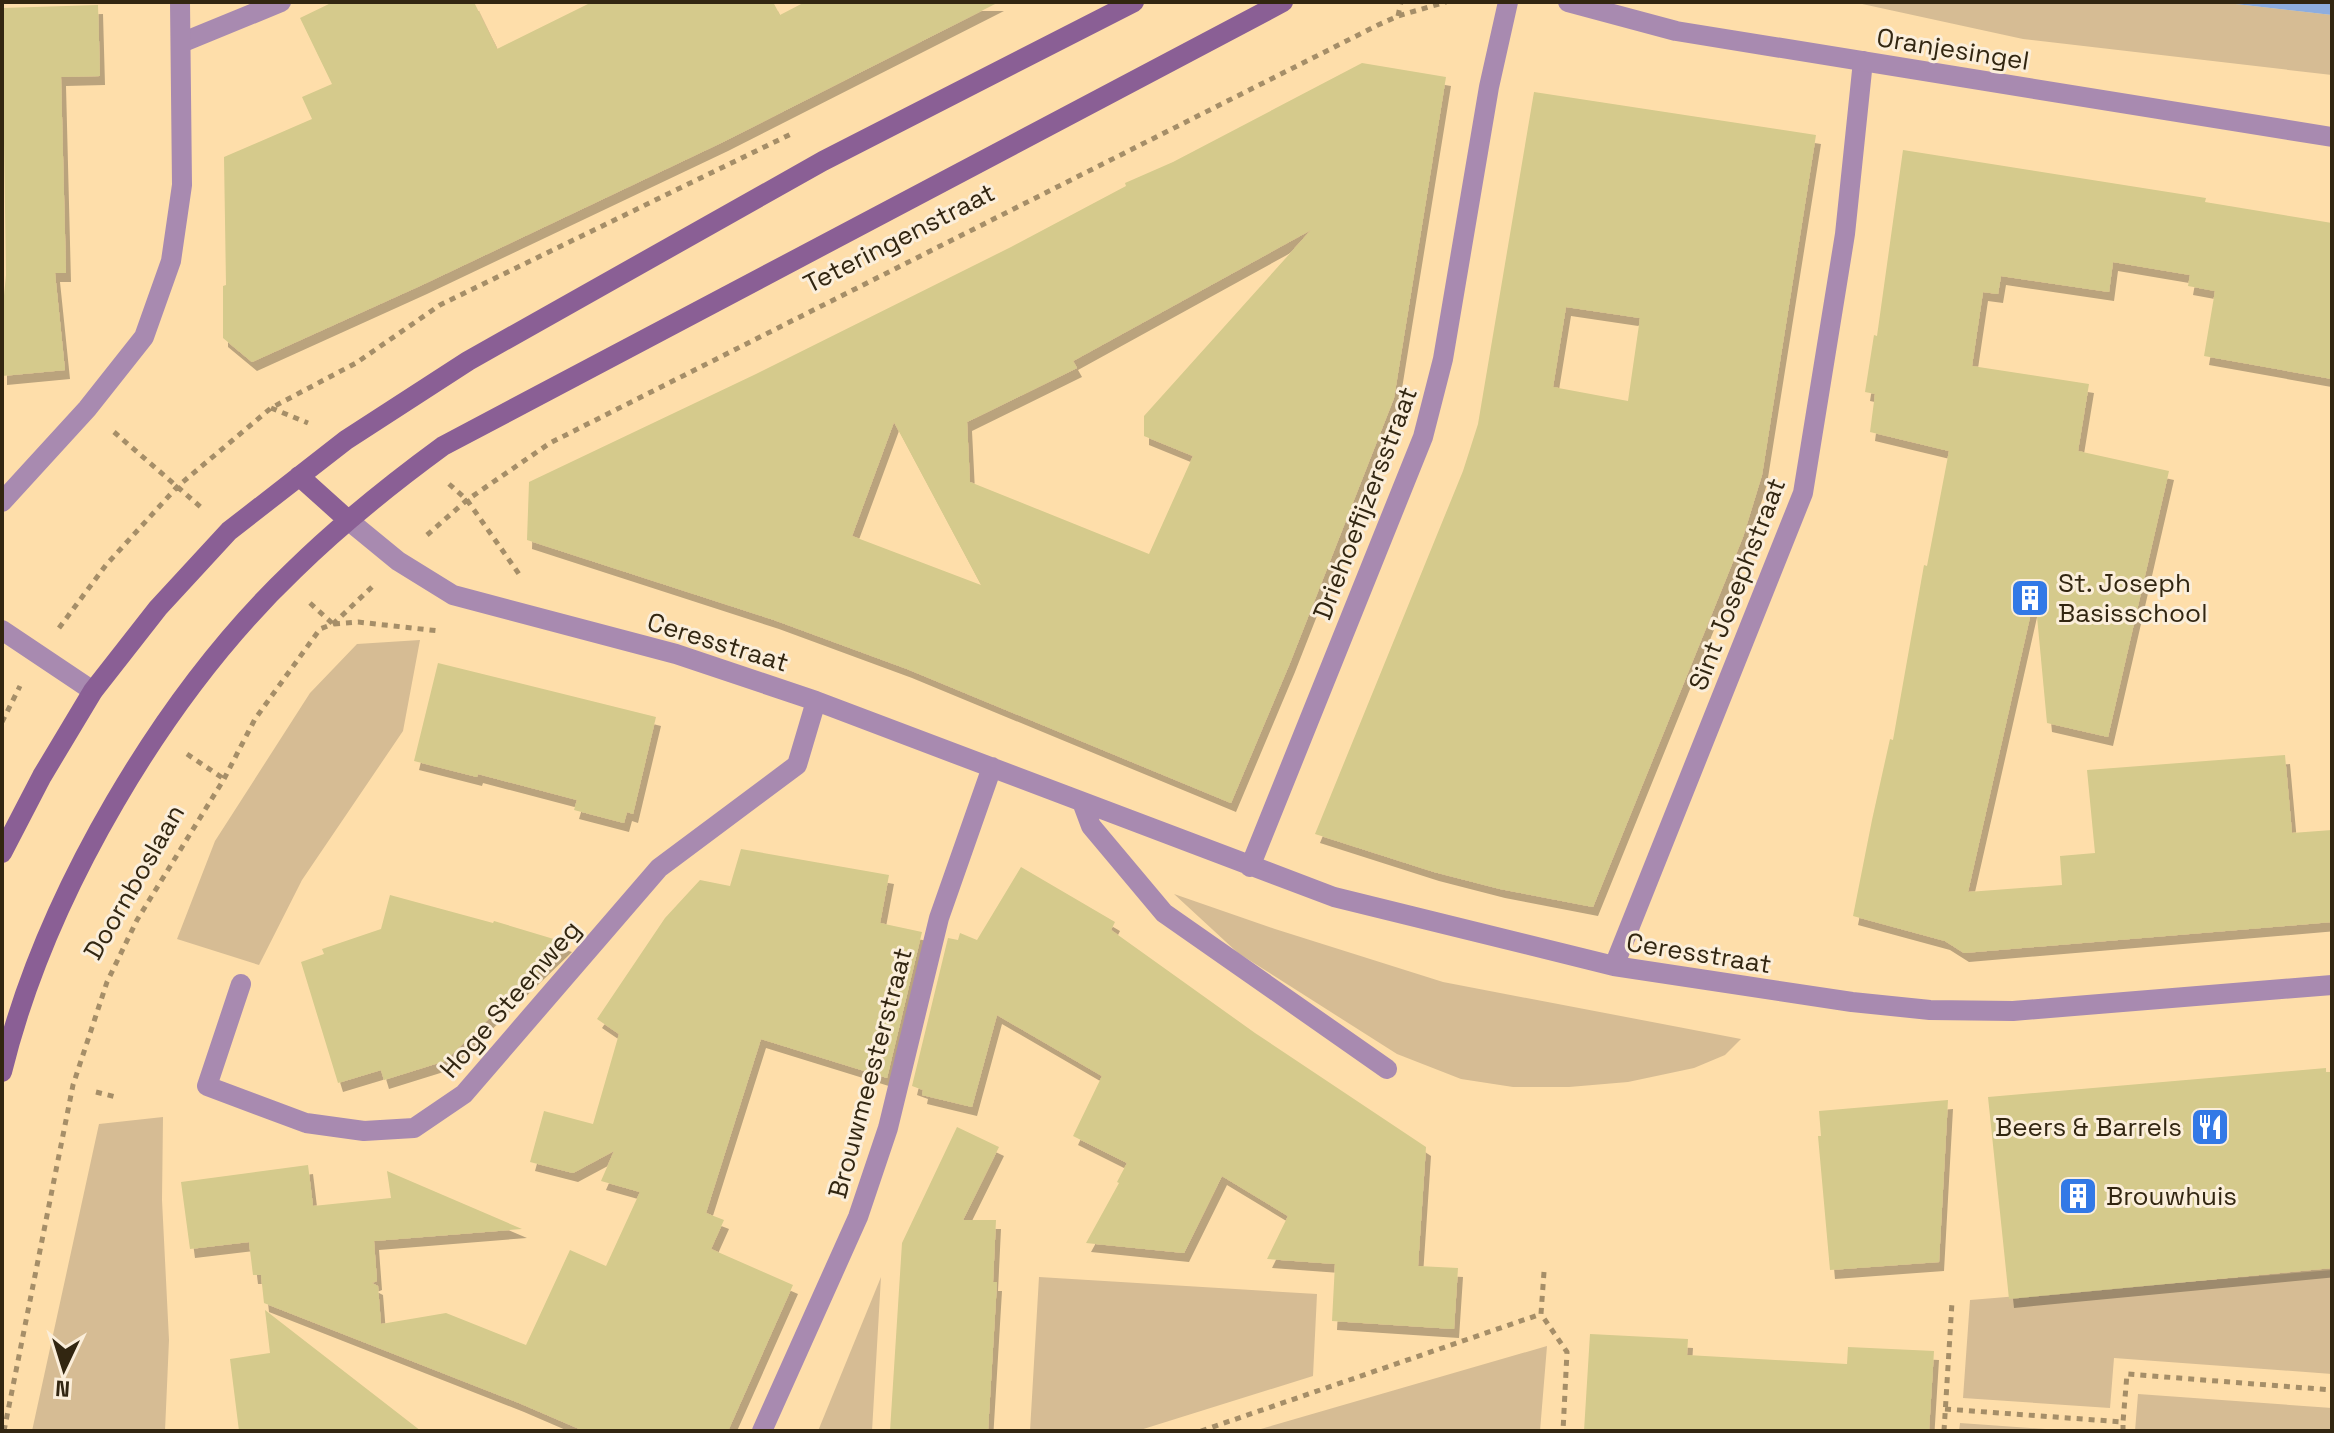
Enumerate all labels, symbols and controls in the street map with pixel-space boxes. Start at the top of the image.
street label: Oranjesingel [1874,20,2032,78]
street label: Teteringenstraat [798,175,1000,301]
street label: Driehoefijzersstraat [1305,382,1425,624]
street label: Sint Josephstraat [1681,473,1793,695]
place label: St. Joseph Basisschool [2058,566,2208,630]
building icon: St. Joseph Basisschool [2009,577,2051,619]
street label: Ceresstraat [643,604,793,680]
street label: Doornboslaan [76,798,192,966]
street label: Hoge Steenweg [432,913,588,1085]
street label: Ceresstraat [1624,925,1774,981]
street label: Brouwmeesterstraat [820,944,920,1202]
restaurant icon: Beers & Barrels [2189,1106,2231,1148]
place label: Beers & Barrels [1995,1110,2182,1144]
building icon: Brouwhuis [2057,1175,2099,1217]
place label: Brouwhuis [2106,1179,2237,1213]
north arrow [24,1329,104,1409]
text: N [54,1374,71,1403]

